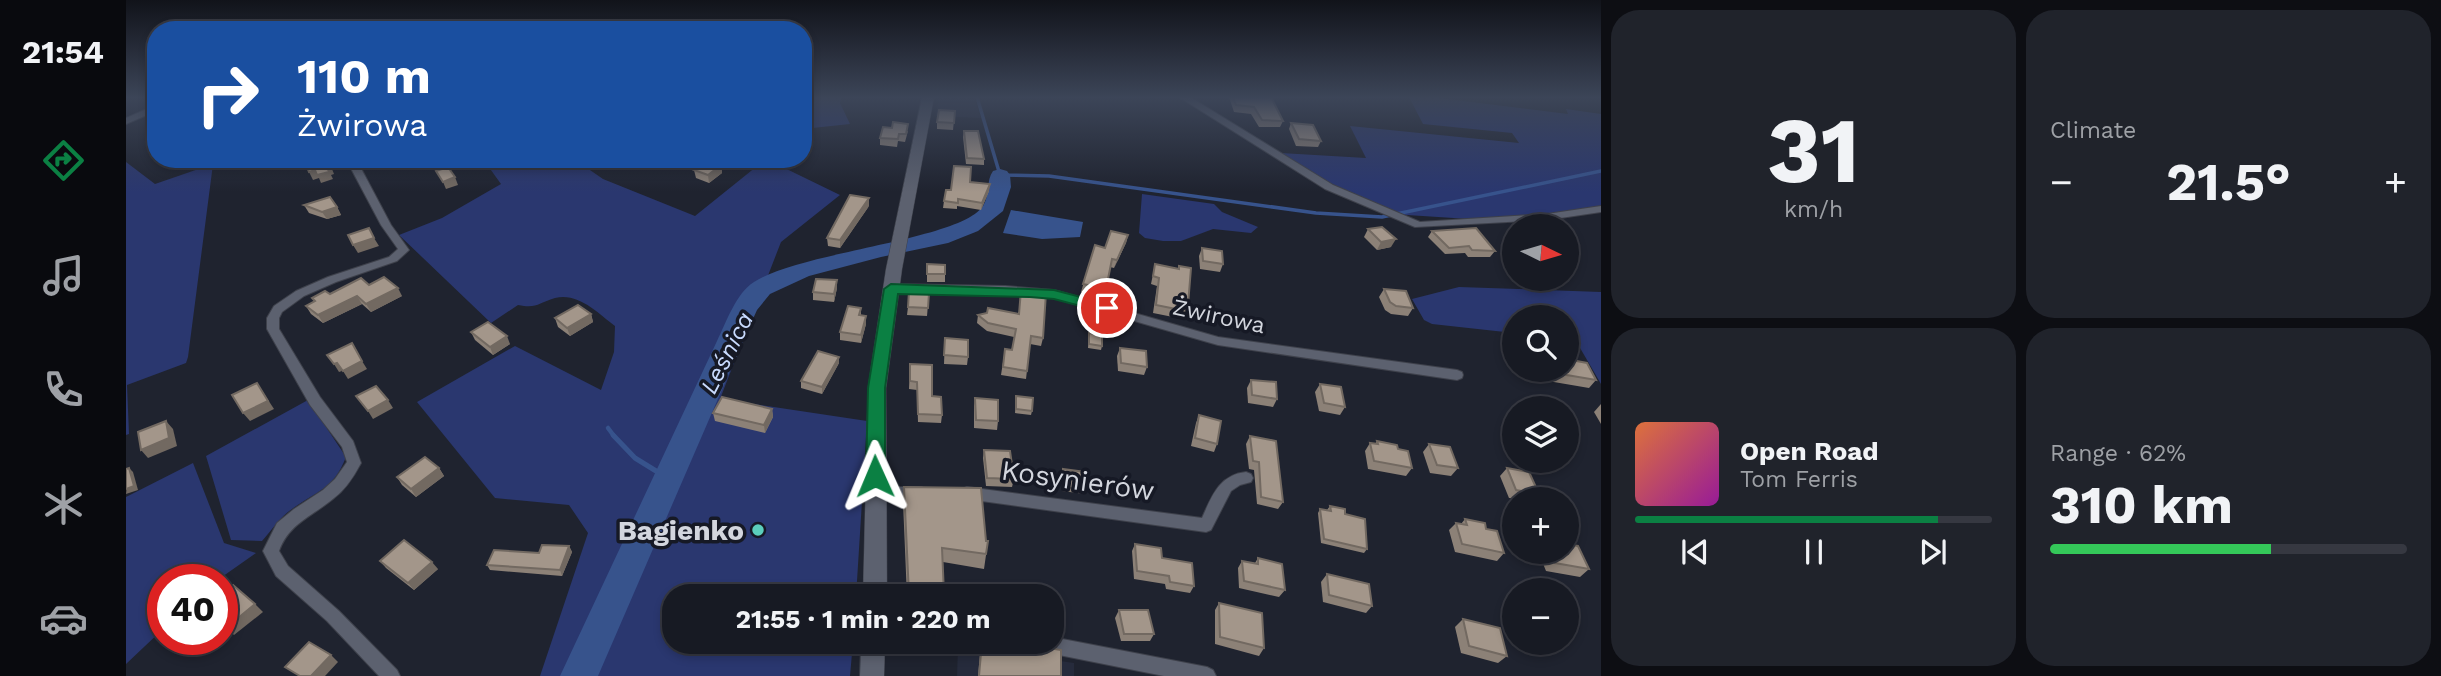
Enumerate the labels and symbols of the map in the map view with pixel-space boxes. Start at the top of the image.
north arrow [1502,214,1578,290]
pin [1077,278,1137,338]
street label: Żwirowa [1170,294,1268,339]
water label: Leśnica [695,307,759,398]
position arrow [838,439,912,513]
street label: Kosynierów [999,453,1156,508]
place label: Bagienko [618,514,744,547]
marker: Bagienko [750,522,766,538]
speed limit sign: 40 [147,564,238,655]

